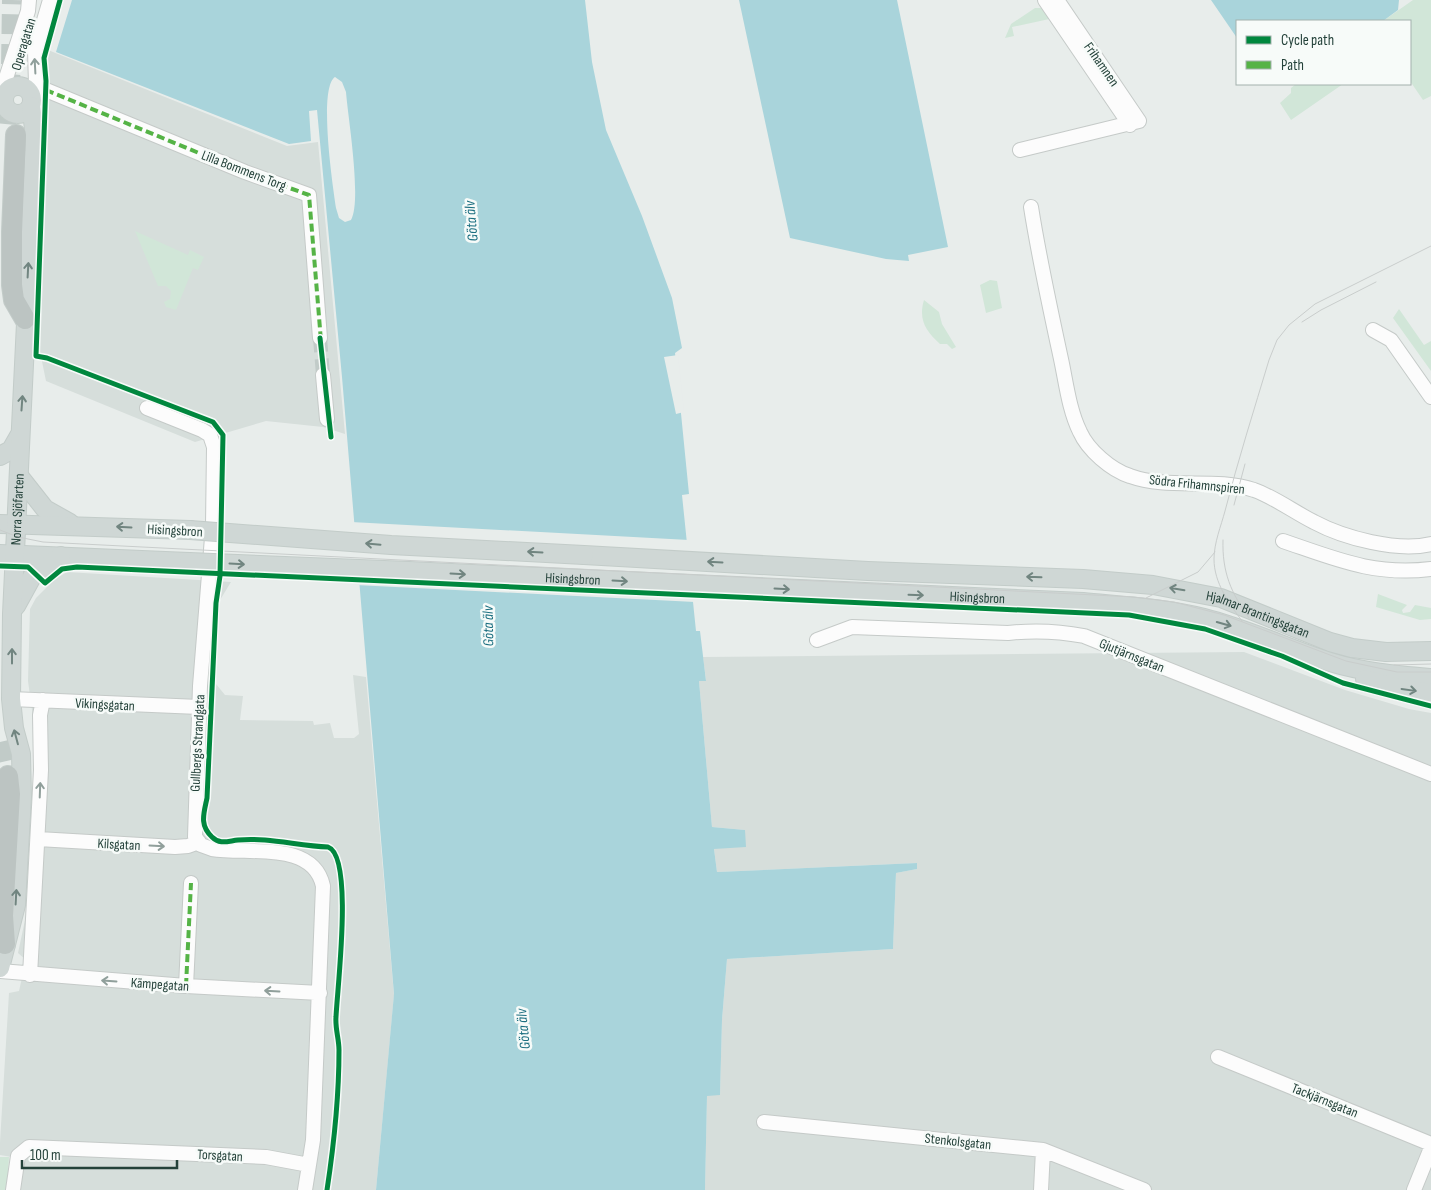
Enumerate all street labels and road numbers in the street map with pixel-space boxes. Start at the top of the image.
street label: Operagatan [7,16,39,72]
street label: Frihamnen [1080,39,1123,90]
street label: Lilla Bommens Torg [199,147,289,195]
street label: Södra Frihamnspiren [1148,471,1246,498]
street label: Norra Sjöfarten [7,473,28,546]
street label: Hisingsbron [147,521,203,540]
street label: Hisingsbron [545,569,601,589]
street label: Hjalmar Brantingsgatan [1205,587,1312,642]
street label: Hisingsbron [949,588,1005,607]
street label: Gjutjärnsgatan [1097,635,1167,676]
street label: Vikingsgatan [75,694,135,715]
street label: Gullbergs Strandgata [186,694,209,792]
street label: Kilsgatan [97,835,141,854]
street label: Kämpegatan [130,974,190,995]
street label: Tackjärnsgatan [1289,1079,1361,1122]
street label: Stenkolsgatan [924,1130,992,1153]
street label: Torsgatan [197,1146,243,1165]

